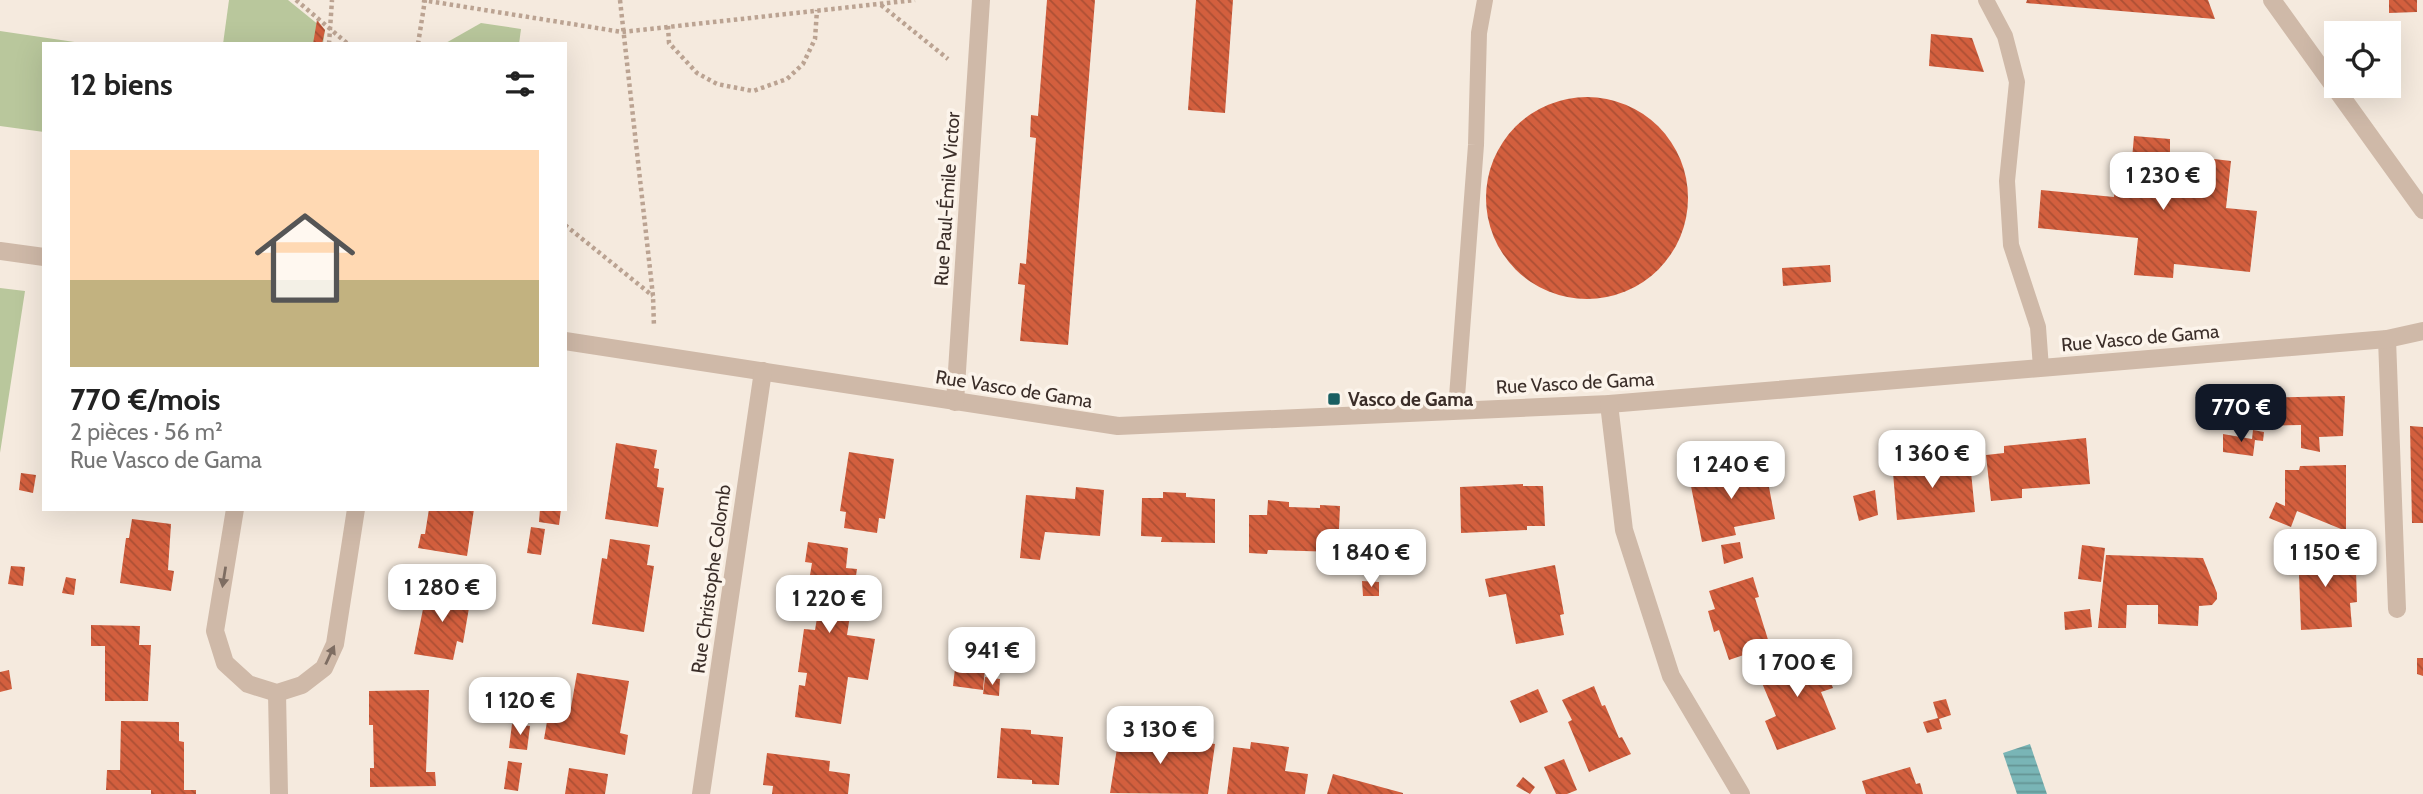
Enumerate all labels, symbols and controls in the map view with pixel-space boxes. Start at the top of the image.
map controls [2324,21,2401,98]
button: locate [2324,21,2401,98]
icon: filters [501,65,539,103]
text: 12 biens [70,66,173,103]
street label: Rue Paul-Émile Victor [928,111,965,287]
pin: 1 230 € [2098,152,2228,212]
text: 1 230 € [2126,161,2200,189]
icon: home [242,195,368,321]
street label: Rue Vasco de Gama [2060,320,2220,356]
street label: Rue Vasco de Gama [934,365,1094,413]
street label: Rue Vasco de Gama [1495,367,1655,399]
text: 770 €/mois [70,381,221,418]
pin: 770 € [2192,384,2290,444]
place label: Vasco de Gama [1348,388,1474,411]
marker: Vasco de Gama [1326,391,1342,407]
text: 770 € [2211,393,2271,421]
text: 2 pièces · 56 m² [70,418,223,446]
pin: 1 360 € [1867,430,1997,490]
text: 1 360 € [1894,439,1970,467]
pin: 1 240 € [1666,442,1796,501]
text: Rue Vasco de Gama [70,446,262,474]
text: 1 240 € [1693,450,1769,478]
street label: Rue Christophe Colomb [686,483,736,675]
pin: 1 840 € [1306,530,1436,589]
pin: 1 150 € [2260,530,2390,589]
text: 1 840 € [1332,538,1410,566]
text: 1 150 € [2290,538,2360,566]
pin: 1 280 € [377,564,507,624]
one-way arrow [218,566,229,588]
text: 1 280 € [404,573,480,601]
pin: 1 220 € [764,576,894,635]
text: 1 220 € [792,584,866,612]
pin: 941 € [943,628,1041,687]
text: 941 € [964,636,1020,664]
pin: 1 700 € [1732,640,1862,699]
one-way arrow [324,645,336,665]
text: 1 700 € [1758,648,1836,676]
pin: 1 120 € [455,678,585,737]
text: 1 120 € [485,686,555,714]
pin: 3 130 € [1095,706,1225,766]
text: 3 130 € [1123,715,1197,743]

